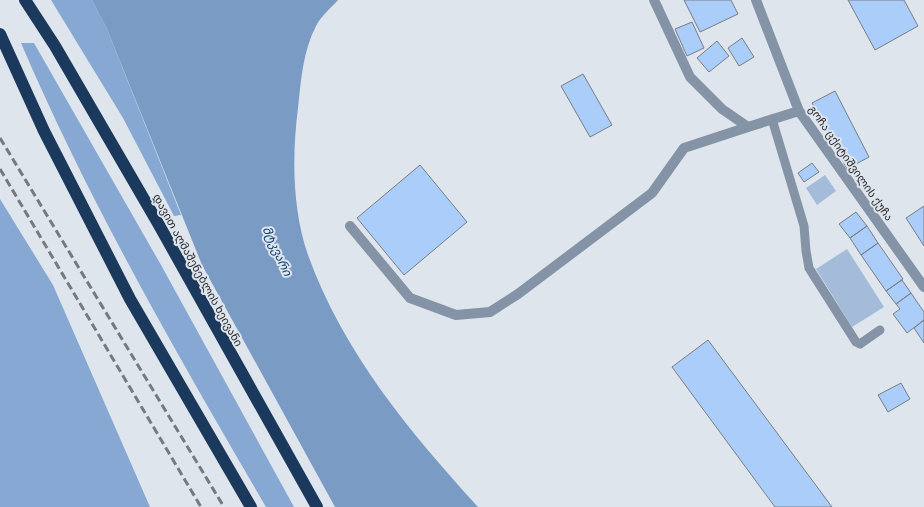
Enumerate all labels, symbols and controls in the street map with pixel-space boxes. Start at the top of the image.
street label: გოჩა ცქიტიშვილის ქუჩა [806,103,895,223]
street label: დავით აღმაშენებლის ხეივანი [150,192,245,349]
water label: მტკვარი [259,224,295,279]

